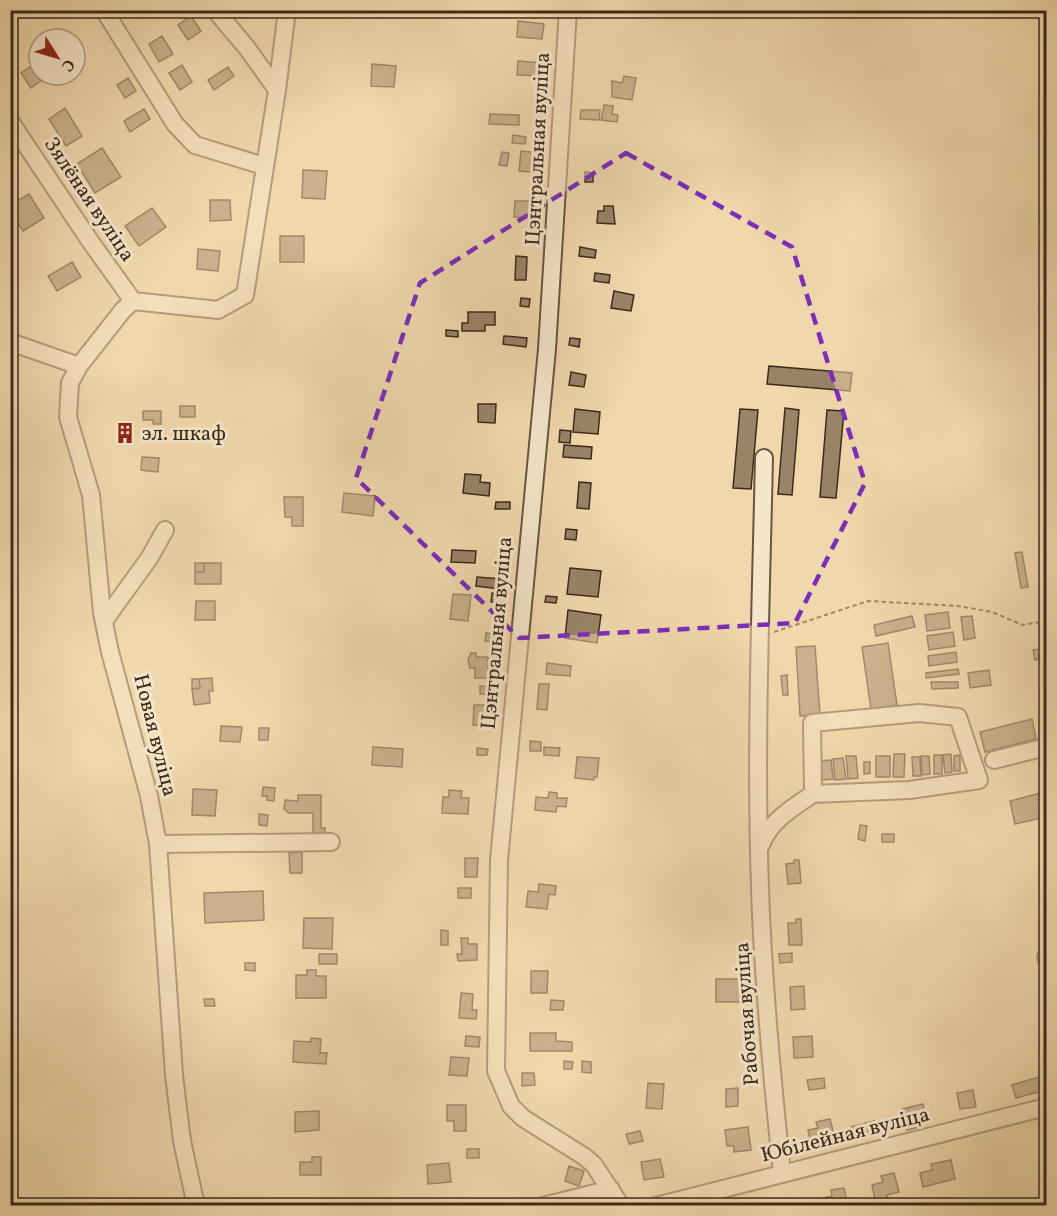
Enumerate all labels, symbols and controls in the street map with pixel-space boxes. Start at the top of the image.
north arrow [27,27,87,87]
street label: Цэнтральная вуліца [519,52,558,247]
text: С [55,54,79,76]
street label: Зялёная вуліца [36,132,141,268]
place label: эл. шкаф [142,420,226,449]
building icon: эл. шкаф [113,421,137,445]
street label: Цэнтральная вуліца [475,535,520,731]
street label: Новая вуліца [125,671,184,800]
street label: Рабочая вуліца [728,941,767,1087]
street label: Юбілейная вуліца [758,1100,933,1170]

